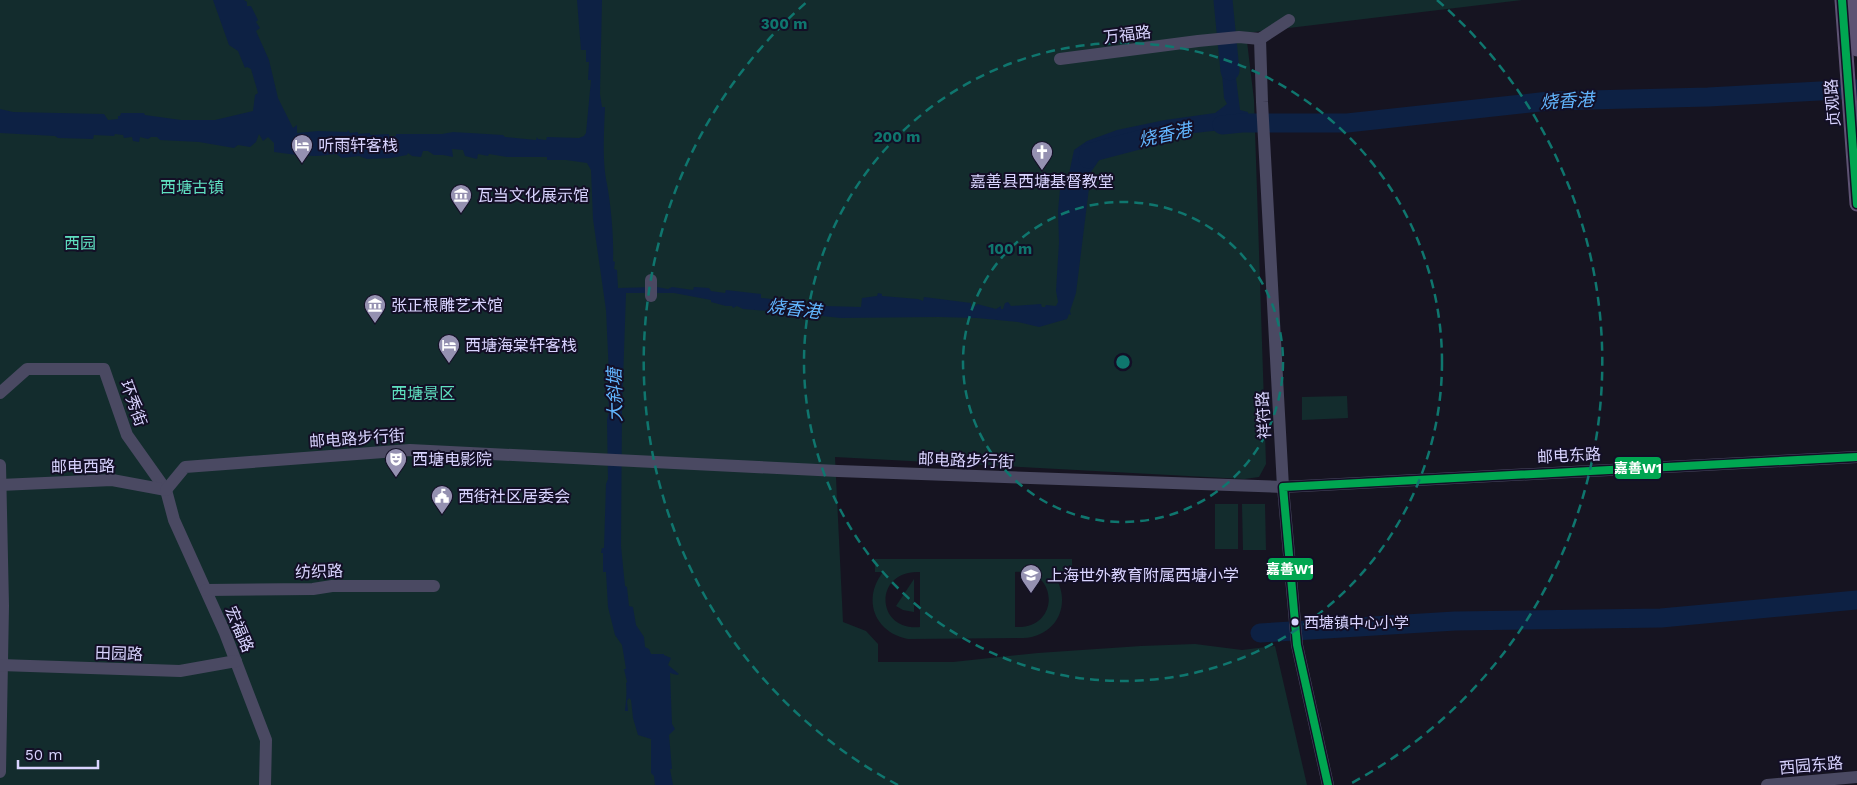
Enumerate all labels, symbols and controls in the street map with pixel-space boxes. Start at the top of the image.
text: 300 m [761,15,807,33]
street label: 万福路 [1102,22,1152,47]
street label: 贞观路 [1821,78,1844,128]
water label: 烧香港 [1539,88,1597,112]
water label: 烧香港 [1136,118,1196,150]
text: 200 m [874,128,920,146]
hotel icon: 听雨轩客栈 [290,133,314,164]
place label: 听雨轩客栈 [318,136,398,155]
church icon: 嘉善县西塘基督教堂 [1030,140,1054,171]
place label: 嘉善县西塘基督教堂 [970,172,1114,191]
park label: 西塘古镇 [160,178,224,197]
museum icon: 瓦当文化展示馆 [449,183,473,214]
place label: 瓦当文化展示馆 [477,186,589,205]
park label: 西园 [64,234,96,253]
text: 100 m [988,240,1032,258]
museum icon: 张正根雕艺术馆 [363,293,387,324]
water label: 烧香港 [766,295,825,323]
place label: 张正根雕艺术馆 [391,296,503,315]
hotel icon: 西塘海棠轩客栈 [437,333,461,364]
place label: 西塘海棠轩客栈 [465,336,577,355]
centre of rings [1114,353,1132,371]
water label: 大斜塘 [603,365,625,422]
street label: 环秀街 [116,377,151,429]
park label: 西塘景区 [391,384,455,403]
street label: 祥符路 [1253,391,1274,439]
street label: 邮电路步行街 [308,426,406,451]
street label: 邮电东路 [1537,444,1601,467]
theatre icon: 西塘电影院 [384,447,408,478]
street label: 邮电路步行街 [918,449,1014,472]
place label: 西塘电影院 [412,450,492,469]
street label: 邮电西路 [51,456,115,477]
line badge: 嘉善W1 [1614,456,1662,480]
text: 嘉善W1 [1614,460,1662,476]
public building icon: 西街社区居委会 [430,484,454,515]
place label: 西街社区居委会 [458,487,570,506]
line badge: 嘉善W1 [1267,557,1314,581]
street label: 纺织路 [295,561,343,582]
text: 嘉善W1 [1266,561,1314,577]
school or university icon: 上海世外教育附属西塘小学 [1019,563,1043,594]
place label: 上海世外教育附属西塘小学 [1047,566,1239,585]
street label: 宏福路 [221,603,258,655]
place label: 西塘镇中心小学 [1304,614,1409,632]
marker: 西塘镇中心小学 [1290,617,1300,627]
street label: 田园路 [95,643,143,664]
scale bar [18,738,98,770]
text: 50 m [25,746,62,764]
street label: 西园东路 [1778,753,1844,778]

